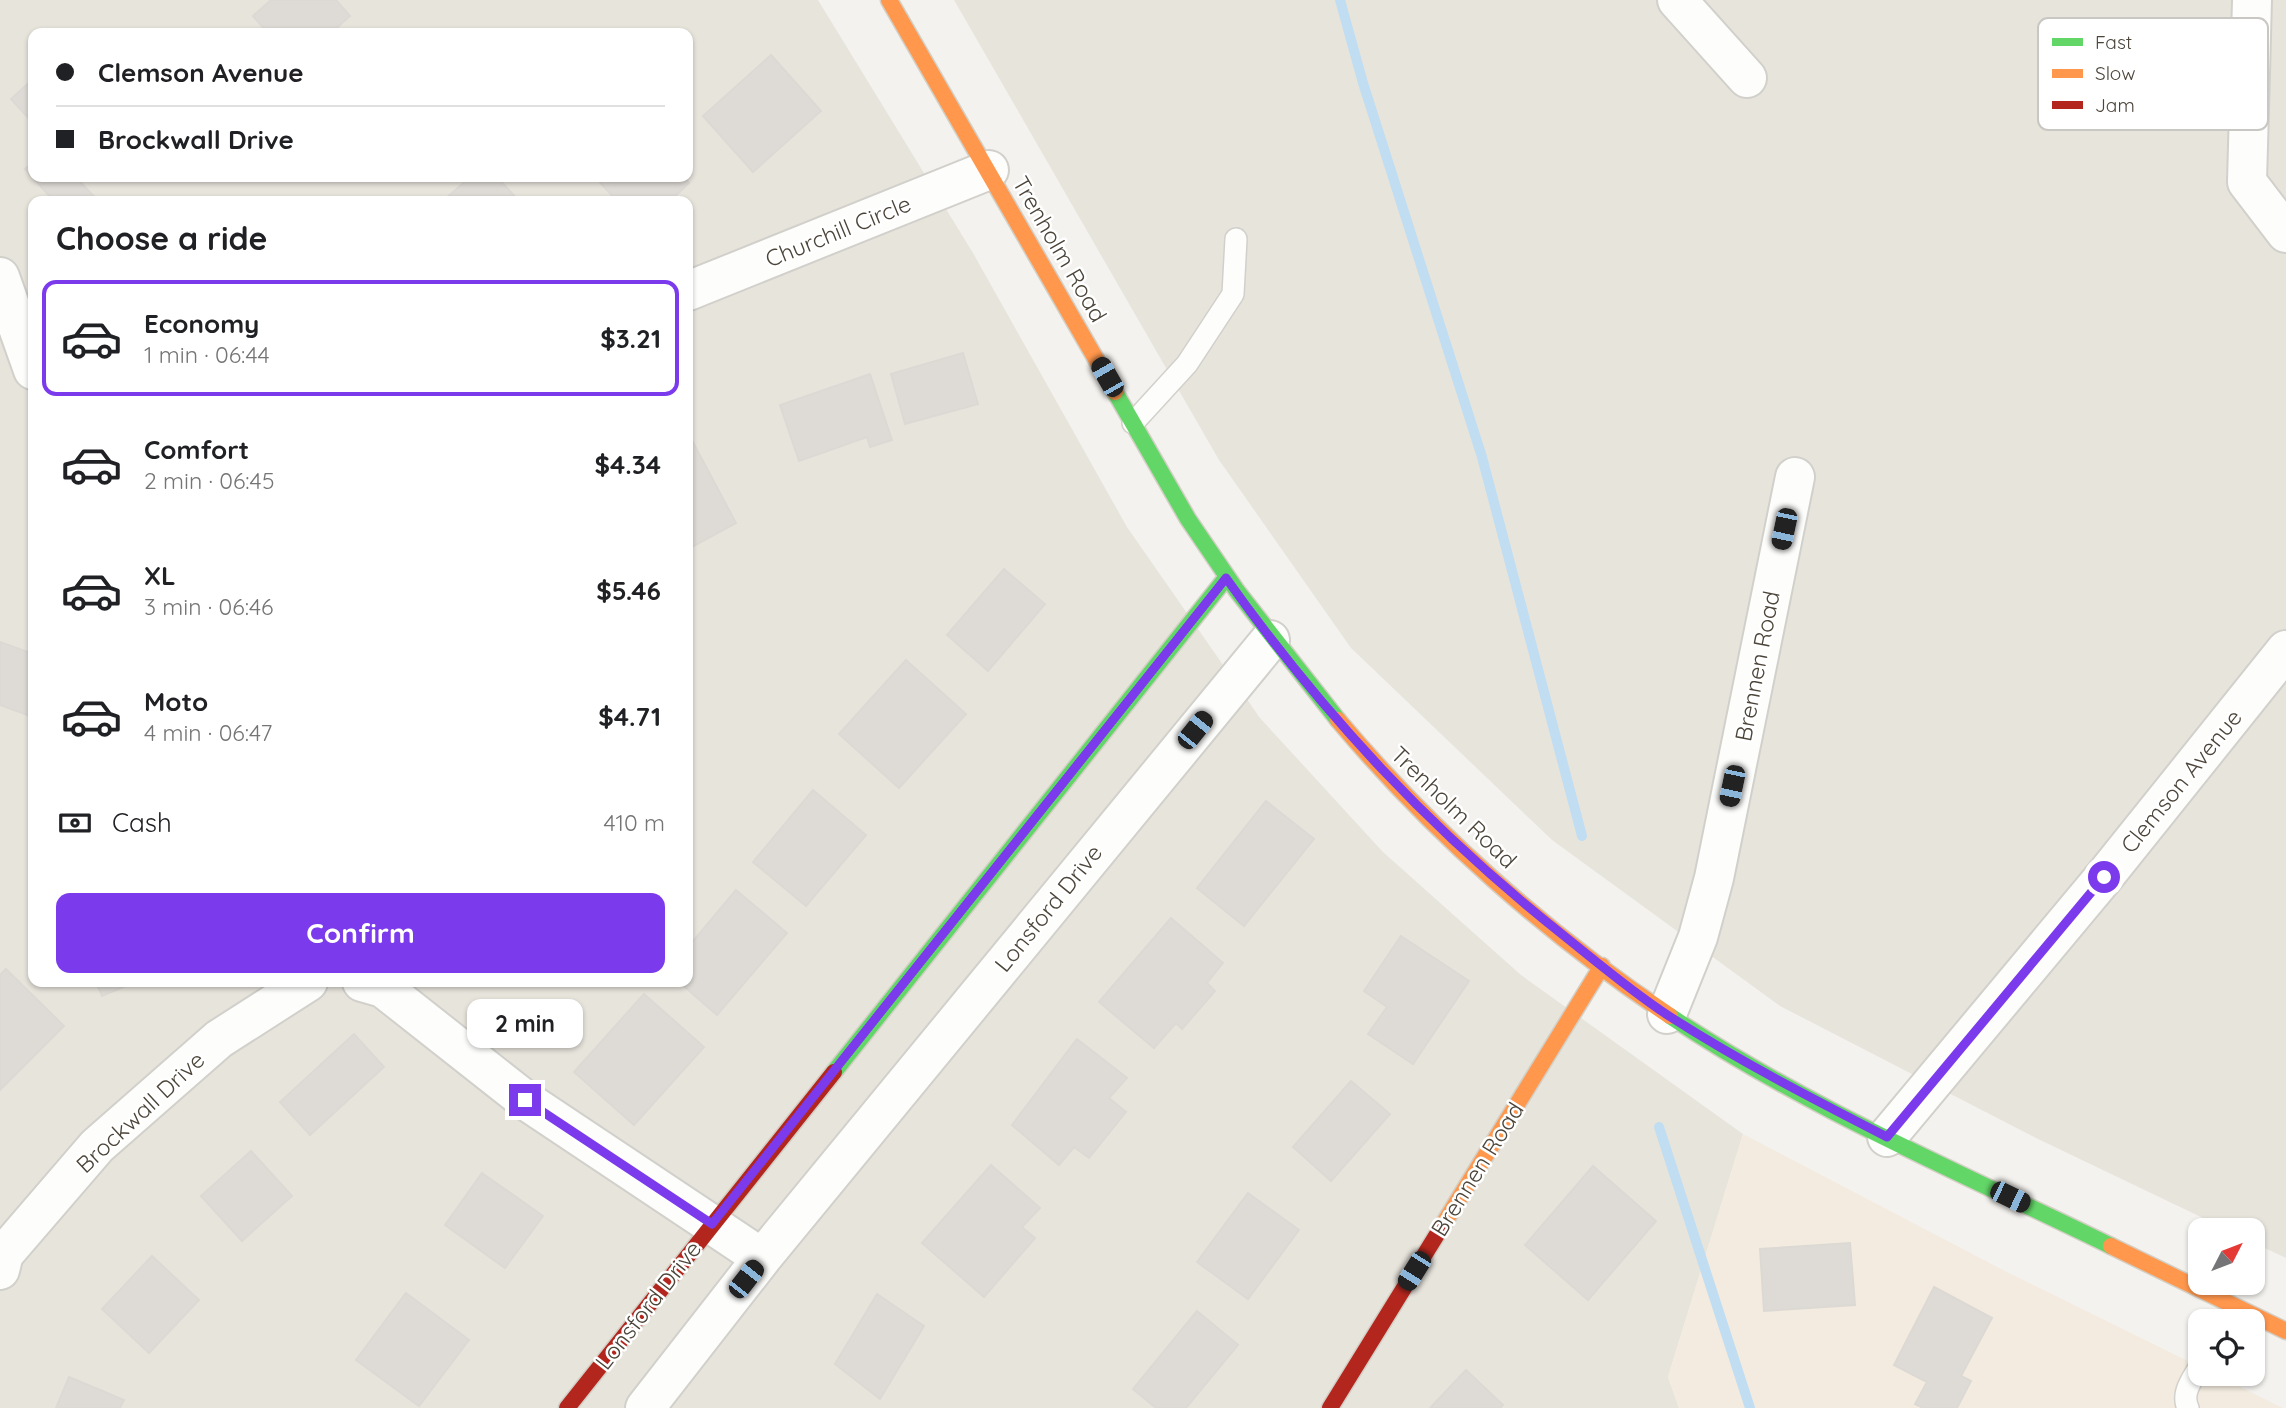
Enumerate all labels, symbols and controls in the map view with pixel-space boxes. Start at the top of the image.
legend [2038,18,2268,130]
text: Fast [2095,30,2132,54]
text: Clemson Avenue [98,56,304,89]
text: Slow [2095,61,2136,85]
text: Jam [2095,93,2135,117]
text: Brockwall Drive [98,123,294,156]
street label: Trenholm Road [1007,171,1113,327]
street label: Churchill Circle [761,189,915,273]
text: Choose a ride [56,218,268,258]
icon: car [60,307,123,370]
text: Economy [144,307,259,340]
text: $3.21 [600,322,661,355]
text: 1 min · 06:44 [144,340,270,369]
car [1088,354,1127,400]
icon: car [60,433,123,496]
text: Comfort [144,433,249,466]
text: $4.34 [594,448,661,481]
text: 2 min · 06:45 [144,466,274,495]
car [1770,506,1799,552]
icon: car [60,559,123,622]
text: XL [144,559,176,592]
text: $5.46 [596,574,661,607]
street label: Brennen Road [1728,588,1786,744]
text: 3 min · 06:46 [144,592,273,621]
icon: car [60,685,123,748]
text: Moto [144,685,208,718]
text: $4.71 [598,700,661,733]
street label: Clemson Avenue [2114,703,2248,859]
car [1174,707,1217,753]
text: 4 min · 06:47 [144,718,272,747]
street label: Trenholm Road [1385,740,1523,874]
car [1718,763,1747,809]
icon: cash [56,804,94,842]
text: Cash [112,806,172,839]
text: 410 m [604,808,665,837]
street label: Lonsford Drive [988,838,1108,978]
route start [2088,861,2120,893]
button: Confirm [56,893,665,973]
callout: 2 min [467,998,583,1048]
text: 2 min [495,1009,555,1038]
street label: Brockwall Drive [70,1045,210,1179]
route end [509,1084,541,1116]
street label: Brennen Road [1424,1097,1530,1241]
car [1987,1178,2034,1216]
north arrow [2188,1218,2264,1295]
map controls [2188,1218,2265,1386]
street label: Lonsford Drive [589,1235,707,1375]
car [1394,1248,1435,1294]
car [725,1256,768,1302]
button: locate [2188,1309,2265,1386]

